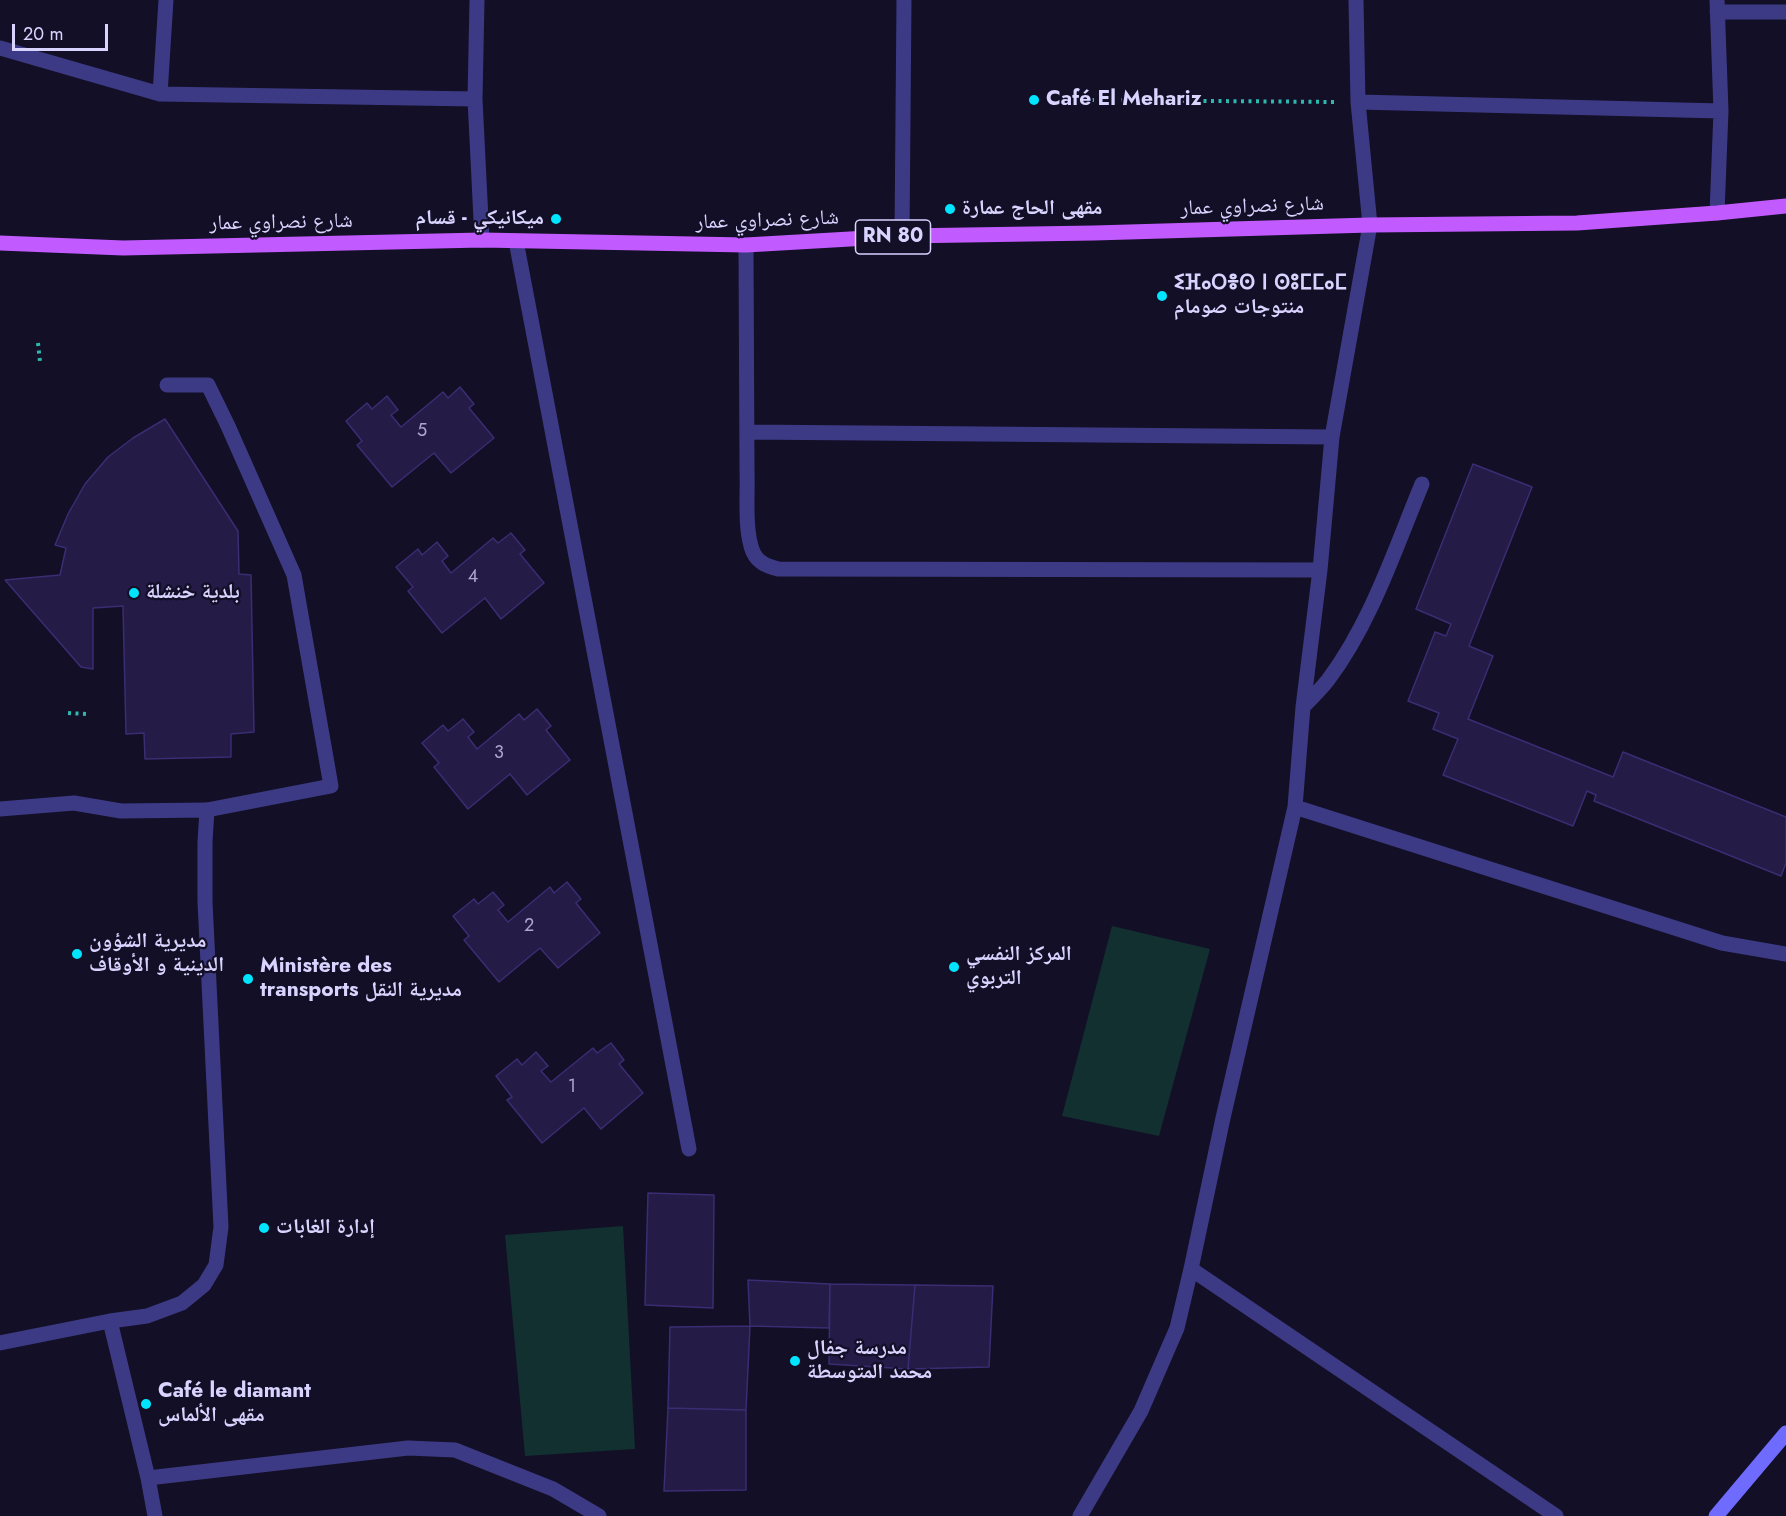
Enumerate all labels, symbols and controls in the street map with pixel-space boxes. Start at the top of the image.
scale bar [15,12,111,50]
text: 20 m [23,21,63,47]
place label: Café El Mehariz [1046,87,1202,113]
marker: Café El Mehariz [1027,93,1041,107]
street label: شارع نصراوي عمار [1180,192,1324,222]
place label: مقهى الحاج عمارة [962,196,1103,222]
marker: مقهى الحاج عمارة [943,202,957,216]
place label: ميكانيكي - قسام [416,206,544,232]
street label: شارع نصراوي عمار [695,206,839,236]
street label: شارع نصراوي عمار [209,209,353,237]
marker: ميكانيكي - قسام [549,212,563,226]
road number: RN 80 [856,220,930,254]
place label: ⵉⴼⴰⵔⴻⵙ ⵏ ⵙⵓⵎⵎⴰⵎ منتوجات صومام [1174,271,1347,321]
marker: ⵉⴼⴰⵔⴻⵙ ⵏ ⵙⵓⵎⵎⴰⵎ منتوجات صومام [1155,289,1169,303]
house number: 5 [417,421,427,443]
house number: 4 [468,567,478,589]
place label: بلدية خنشلة [146,580,240,606]
marker: بلدية خنشلة [127,586,141,600]
house number: 3 [494,743,504,765]
house number: 2 [524,916,534,938]
place label: مديرية الشؤون الدينية و الأوقاف [89,929,224,979]
place label: المركز النفسي التربوي [966,942,1072,992]
marker: مديرية الشؤون الدينية و الأوقاف [70,947,84,961]
place label: Ministère des transports مديرية النقل [260,954,462,1004]
marker: المركز النفسي التربوي [947,960,961,974]
marker: Ministère des transports مديرية النقل [241,972,255,986]
house number: 1 [568,1077,576,1099]
place label: إدارة الغابات [276,1215,375,1241]
marker: إدارة الغابات [257,1221,271,1235]
place label: مدرسة جفال محمد المتوسطة [807,1336,932,1386]
marker: مدرسة جفال محمد المتوسطة [788,1354,802,1368]
place label: Café le diamant مقهى الألماس [158,1379,311,1429]
marker: Café le diamant مقهى الألماس [139,1397,153,1411]

